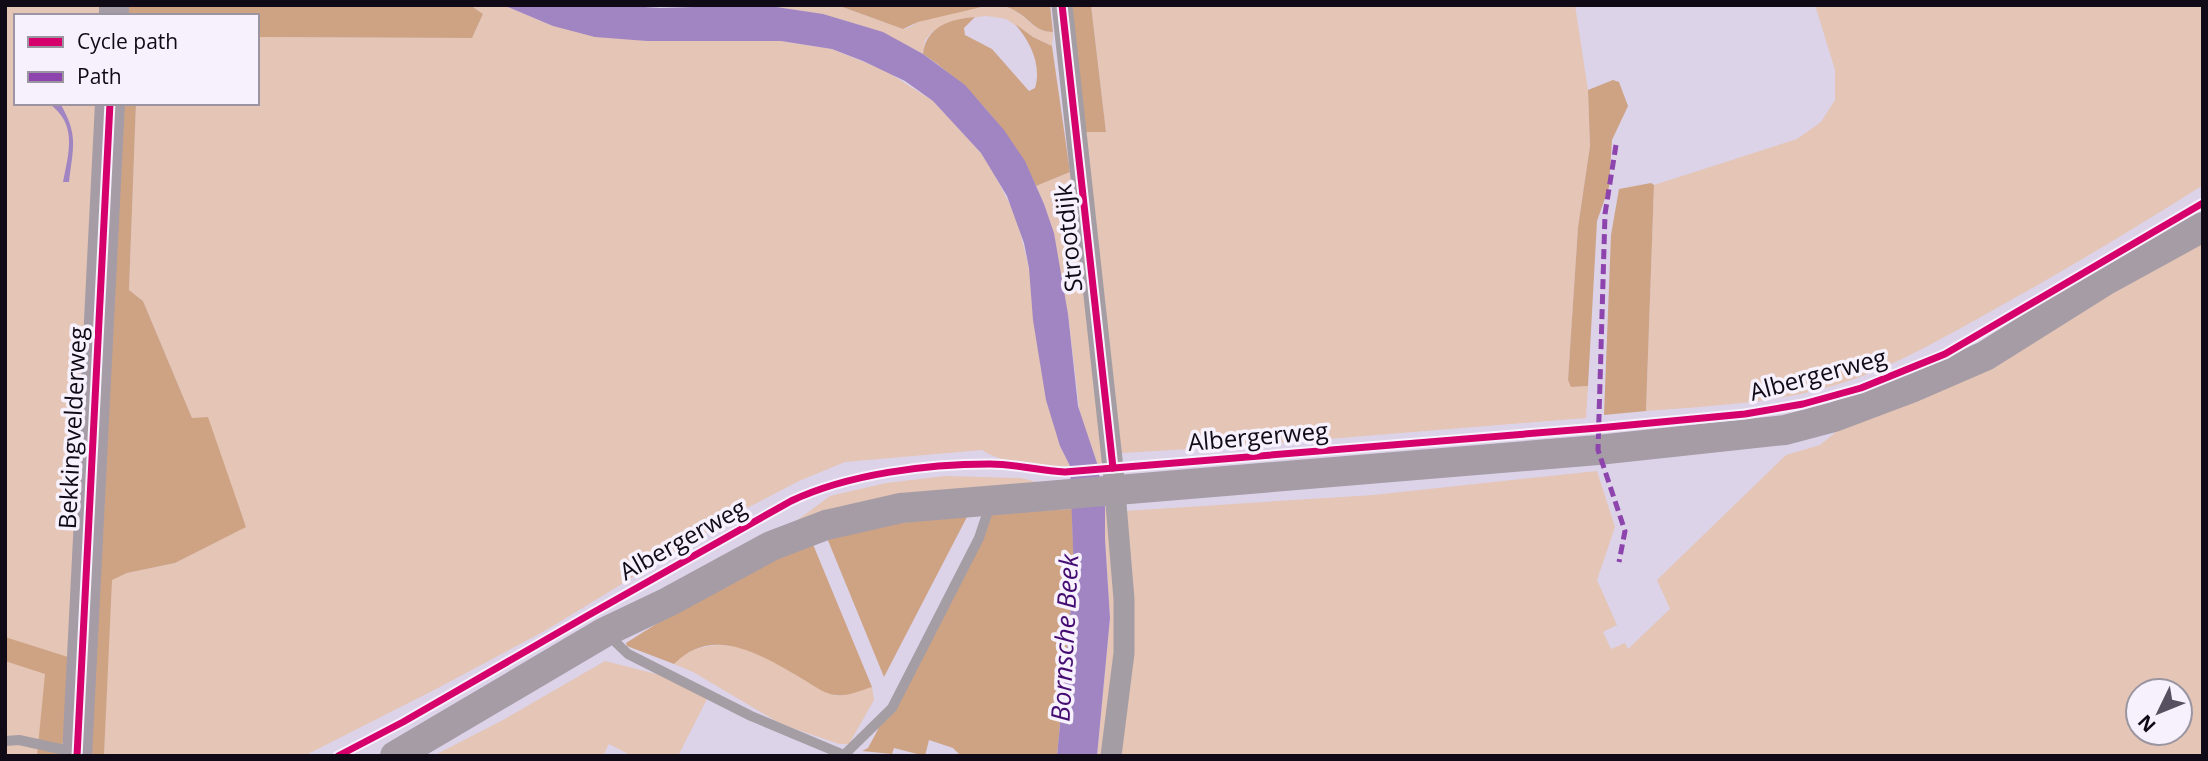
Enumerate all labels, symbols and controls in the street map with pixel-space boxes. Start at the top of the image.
legend [14,14,259,105]
text: Cycle path [77,27,178,55]
text: Path [77,62,122,90]
street label: Strootdijk [1045,182,1090,294]
street label: Bekkingvelderweg [50,326,93,530]
street label: Albergerweg [1745,339,1890,408]
street label: Albergerweg [1186,413,1329,458]
street label: Albergerweg [613,490,752,587]
water label: Bornsche Beek [1042,552,1086,722]
north arrow [2124,677,2194,747]
text: N [2132,709,2161,738]

